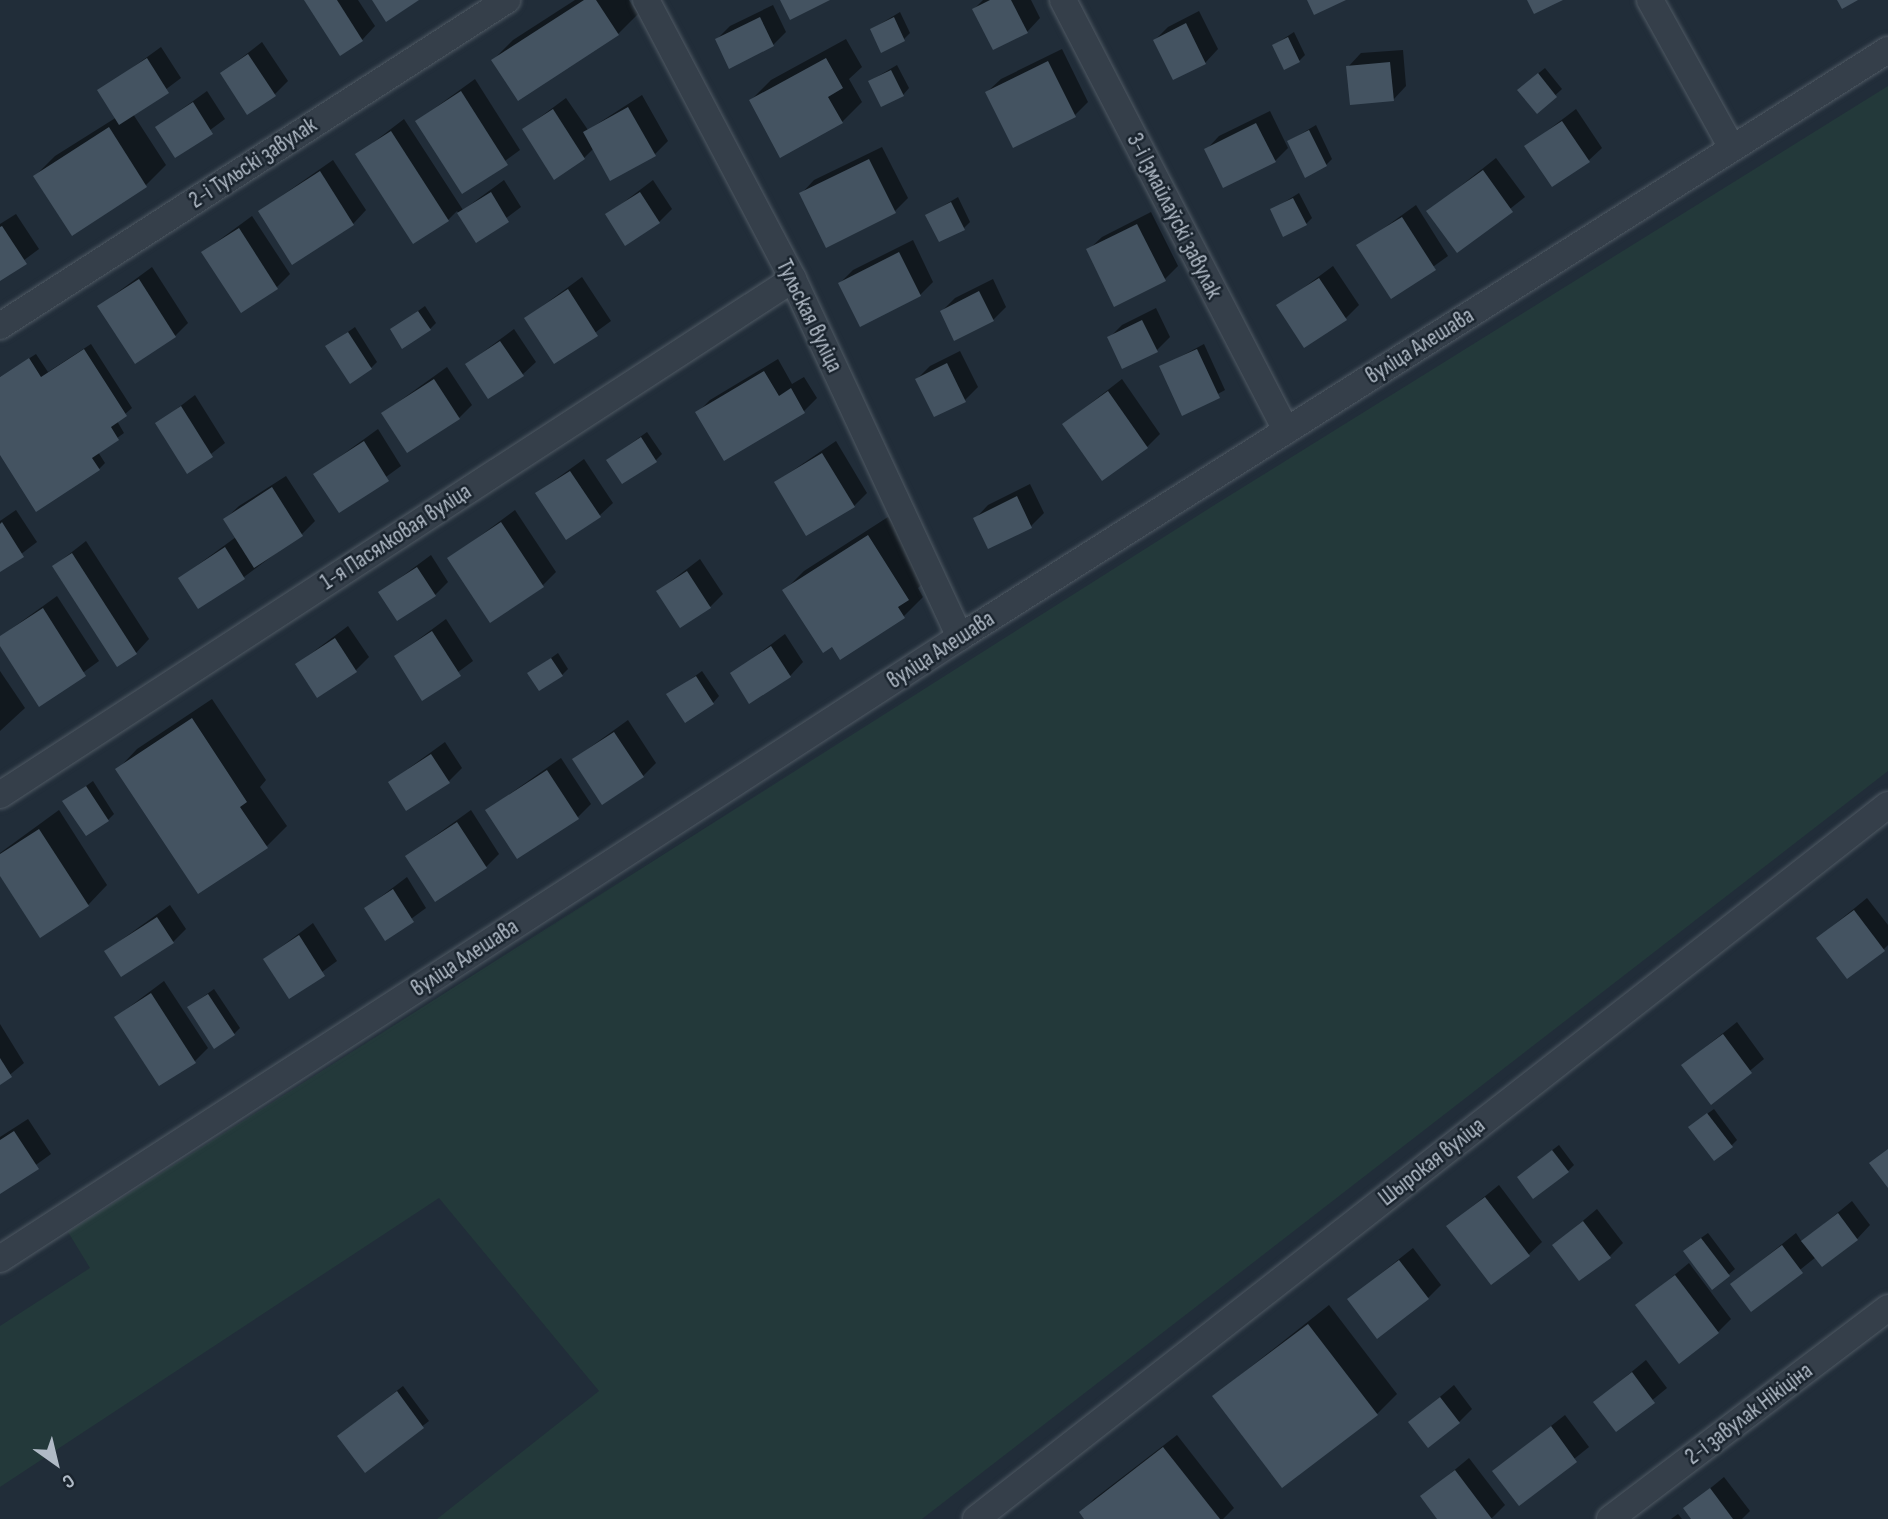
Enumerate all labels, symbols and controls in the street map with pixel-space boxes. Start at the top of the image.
street label: 2-і Тульскі завулак [184,112,322,214]
street label: 3-і Ізмайлаўскі завулак [1120,129,1228,303]
street label: Тульская вуліца [770,255,848,377]
street label: вуліца Алешава [1361,302,1479,390]
street label: 1-я Пасялковая вуліца [315,478,477,596]
street label: вуліца Алешава [882,605,1000,695]
street label: вуліца Алешава [406,913,524,1003]
street label: Шырокая вуліца [1373,1112,1491,1212]
street label: 2-і завулак Нікіціна [1680,1357,1818,1471]
north arrow [21,1428,91,1498]
text: С [58,1469,78,1493]

